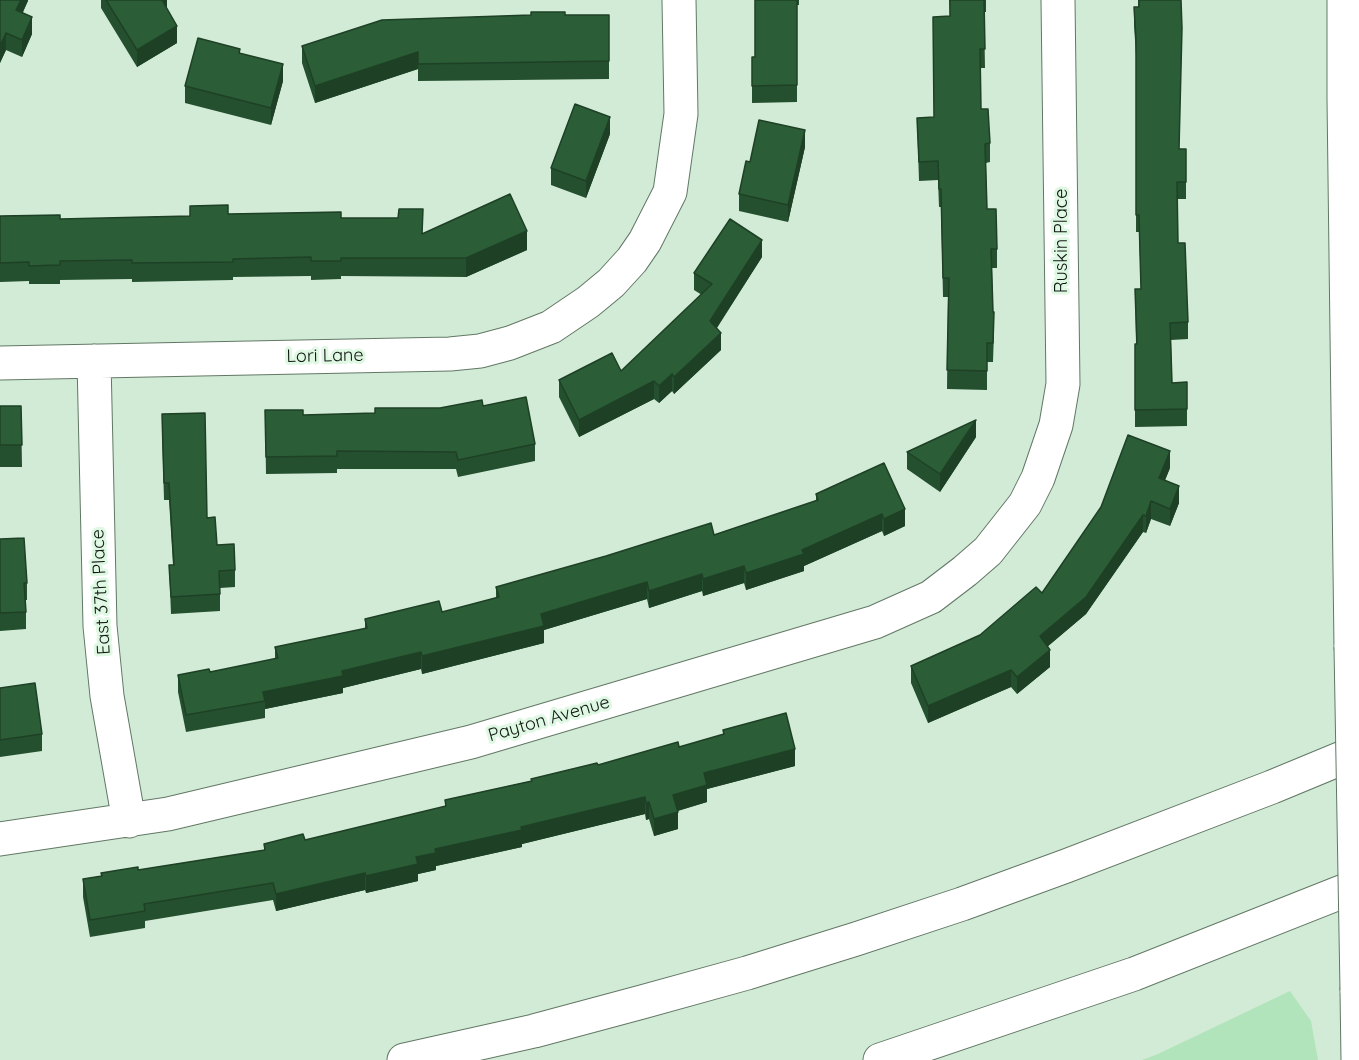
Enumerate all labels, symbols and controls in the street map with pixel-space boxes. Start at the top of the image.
street label: Ruskin Place [1051,189,1073,293]
street label: Lori Lane [286,345,364,367]
street label: East 37th Place [87,529,115,655]
street label: Payton Avenue [486,691,612,747]

